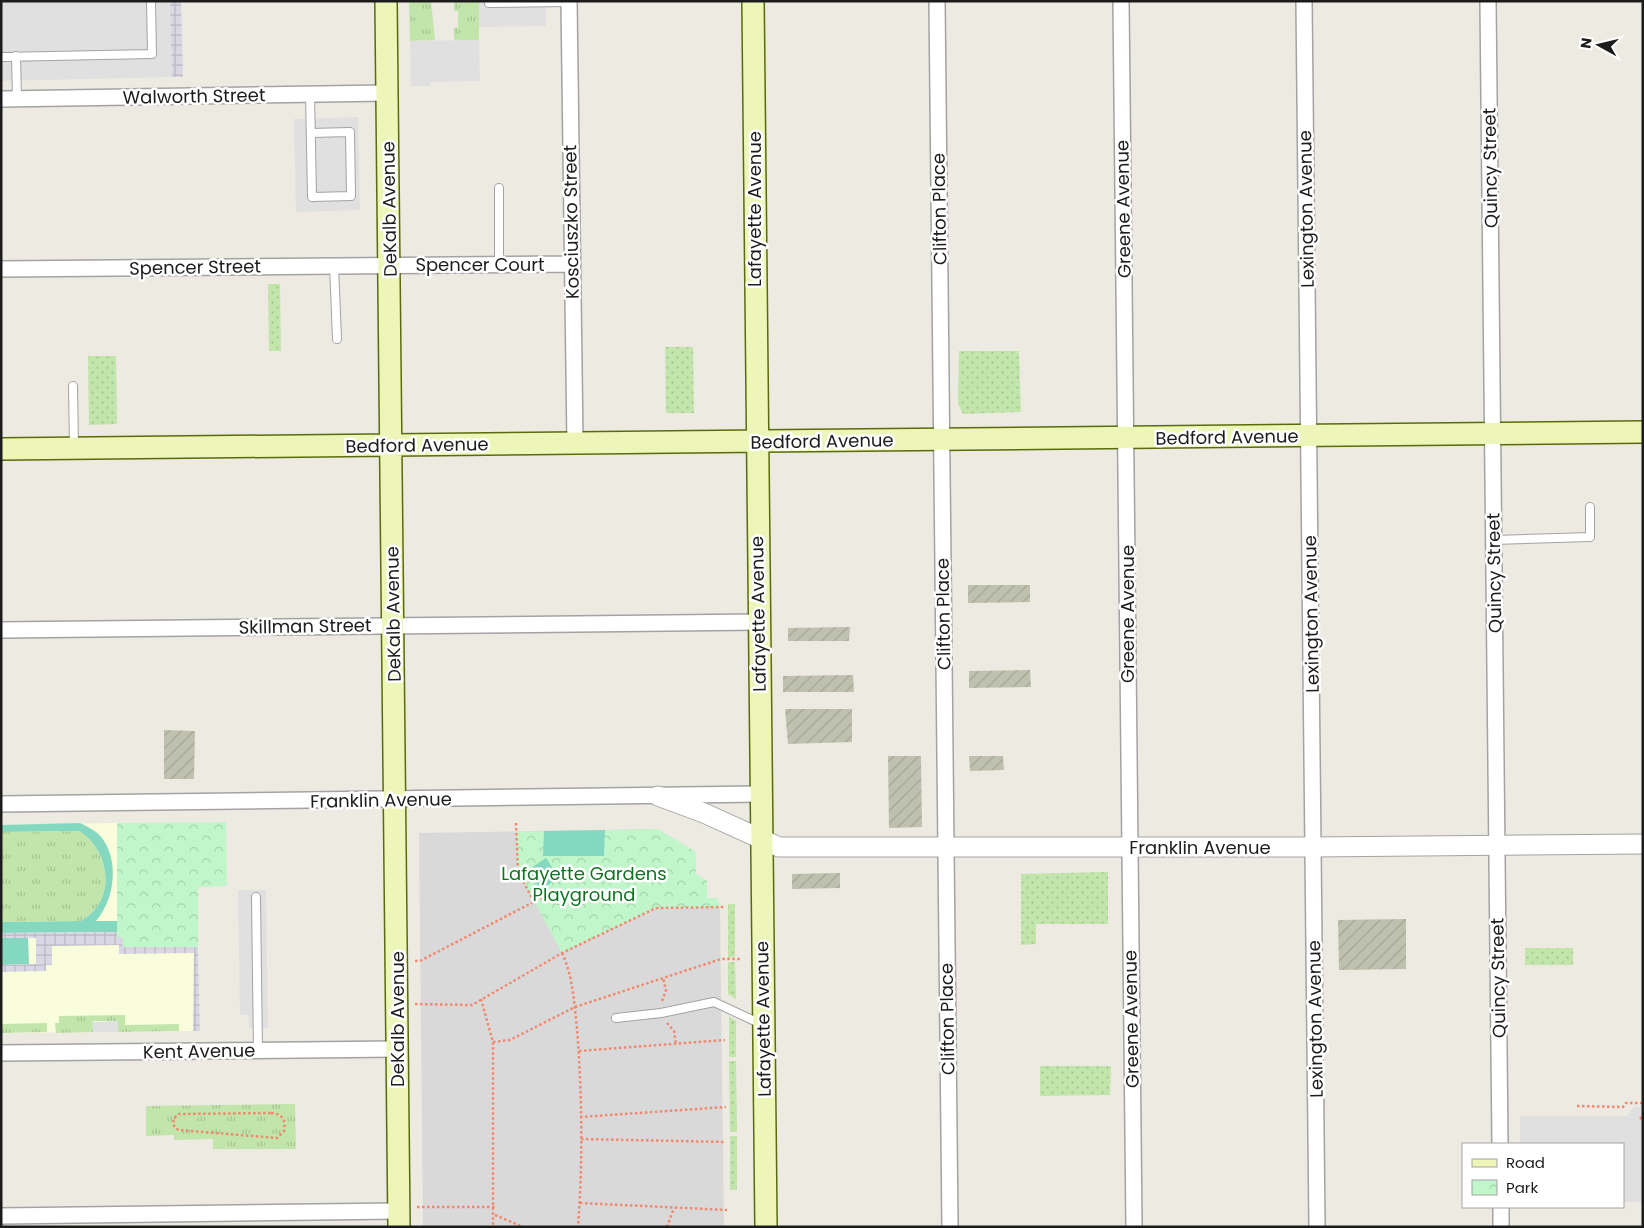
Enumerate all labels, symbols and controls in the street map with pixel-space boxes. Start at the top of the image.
north arrow [1574,20,1624,70]
text: N [1575,37,1597,50]
street label: Walworth Street [122,82,266,110]
street label: Quincy Street [1476,108,1504,228]
street label: Lexington Avenue [1292,130,1320,288]
street label: Lafayette Avenue [742,131,767,287]
street label: Greene Avenue [1109,140,1137,278]
street label: DeKalb Avenue [375,141,403,277]
street label: Kosciuszko Street [557,145,585,299]
street label: Clifton Place [926,153,952,265]
street label: Spencer Court [415,252,545,277]
street label: Spencer Street [129,253,261,281]
street label: Bedford Avenue [1155,423,1299,451]
street label: Bedford Avenue [750,427,894,455]
street label: Bedford Avenue [345,431,489,459]
street label: Quincy Street [1480,513,1508,633]
street label: Lexington Avenue [1297,535,1325,693]
street label: Lafayette Avenue [744,536,772,692]
street label: Greene Avenue [1115,545,1140,683]
street label: DeKalb Avenue [379,546,407,682]
street label: Clifton Place [930,558,956,670]
street label: Skillman Street [238,612,372,640]
street label: Franklin Avenue [310,786,452,814]
street label: Franklin Avenue [1129,835,1271,860]
park label: Lafayette Gardens Playground [501,861,667,907]
street label: Quincy Street [1484,918,1512,1038]
street label: Lexington Avenue [1301,940,1329,1098]
street label: Lafayette Avenue [749,941,777,1097]
street label: Greene Avenue [1117,950,1145,1088]
street label: DeKalb Avenue [385,951,410,1087]
street label: Clifton Place [934,963,960,1075]
street label: Kent Avenue [143,1038,255,1064]
legend [1462,1143,1624,1208]
text: Road [1506,1152,1545,1173]
text: Park [1506,1177,1538,1198]

